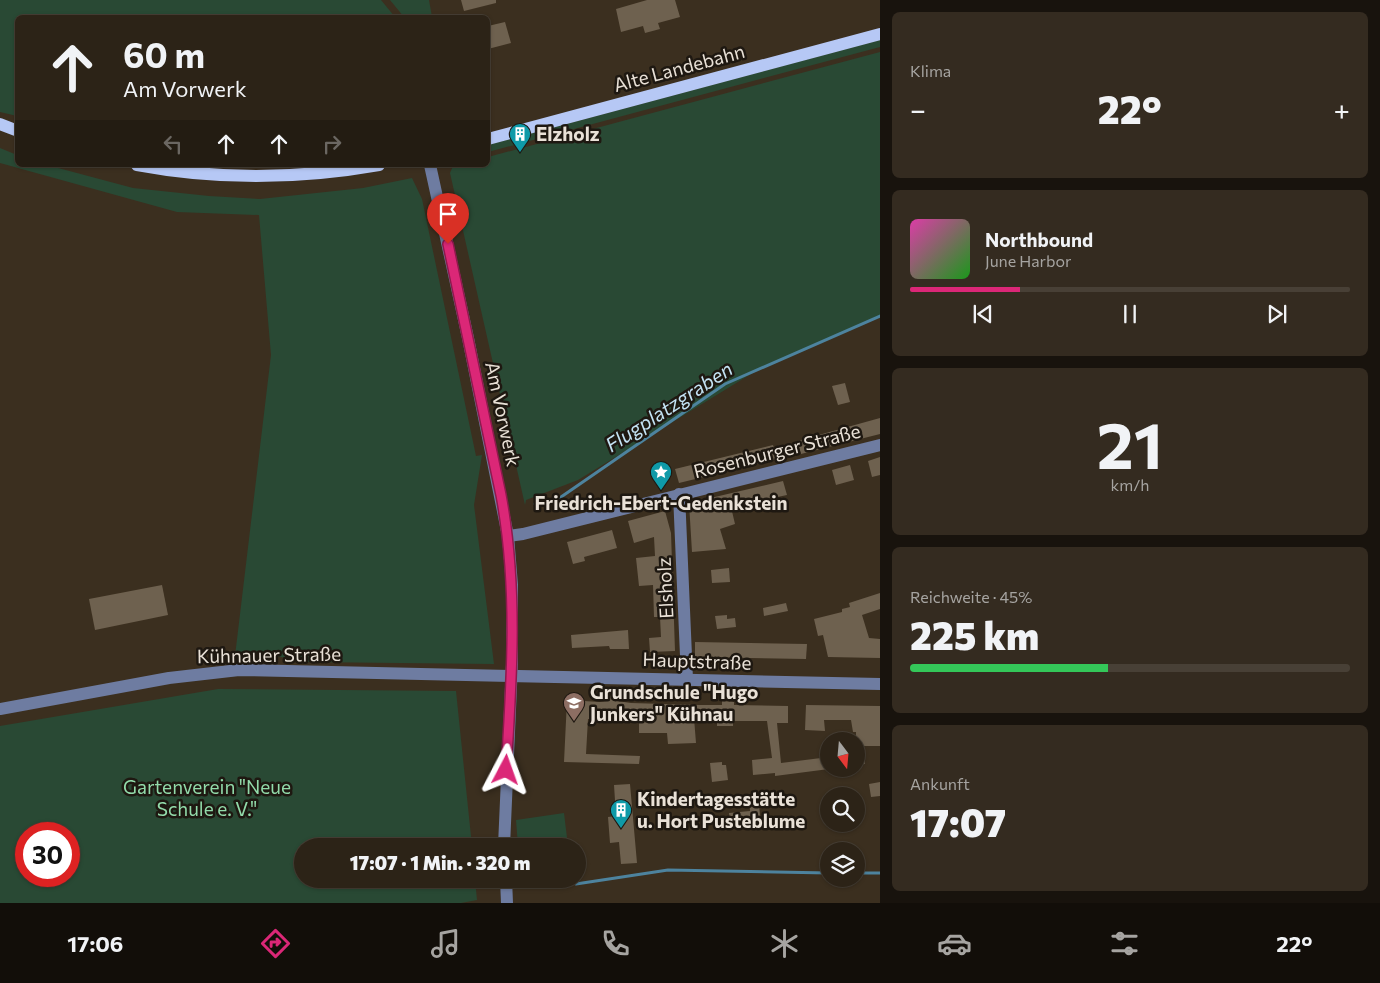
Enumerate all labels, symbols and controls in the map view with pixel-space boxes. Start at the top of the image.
text: 60 m [123,32,205,75]
icon: ahead [40,35,105,100]
street label: Alte Landebahn [611,39,747,96]
text: Klima [910,61,951,80]
text: Am Vorwerk [123,75,247,102]
text: 22° [1098,85,1162,132]
text: − [910,92,926,126]
text: + [1334,92,1350,126]
building icon: Elzholz [508,122,532,153]
place label: Elzholz [536,122,600,145]
icon: left [159,130,187,158]
icon: ahead [212,130,240,158]
icon: ahead [265,130,293,158]
icon: right [318,130,346,158]
pin [427,193,469,244]
icon: arrive [434,200,462,228]
text: Northbound [985,228,1093,251]
text: June Harbor [985,251,1071,270]
icon: previous [969,300,997,328]
icon: pause [1116,300,1144,328]
icon: next [1263,300,1291,328]
water label: Flugplatzgraben [600,356,737,456]
street label: Am Vorwerk [481,359,526,469]
text: 21 [1097,403,1163,482]
street label: Rosenburger Straße [691,419,863,482]
place icon: Friedrich-Ebert-Gedenkstein [649,460,673,491]
text: km/h [1111,475,1149,494]
place label: Friedrich-Ebert-Gedenkstein [535,491,787,514]
street label: Elsholz [651,557,678,619]
text: Reichweite · 45% [910,587,1032,606]
text: 225 km [910,611,1039,658]
street label: Kühnauer Straße [197,642,341,667]
street label: Hauptstraße [642,647,752,674]
place label: Grundschule "Hugo Junkers" Kühnau [590,680,758,725]
school or university icon: Grundschule "Hugo Junkers" Kühnau [562,691,586,722]
north arrow [820,732,865,778]
map controls [820,732,865,887]
position arrow [479,743,531,795]
text: Ankunft [910,774,970,793]
park label: Gartenverein "Neue Schule e. V." [123,775,291,820]
place label: Kindertagesstätte u. Hort Pusteblume [637,787,805,832]
button: search [820,787,865,832]
building icon: Kindertagesstätte u. Hort Pusteblume [609,798,633,829]
text: 17:07 [910,798,1006,845]
speed limit sign: 30 [15,822,80,887]
button: layers [820,842,865,887]
text: 17:07 · 1 Min. · 320 m [350,851,530,874]
icon: directions [258,926,293,961]
icon: music [428,926,463,961]
icon: phone [598,926,633,961]
icon: climate [767,926,802,961]
icon: car [937,926,972,961]
icon: filters [1107,926,1142,961]
text: 17:06 [67,930,123,957]
text: 22° [1276,930,1313,957]

